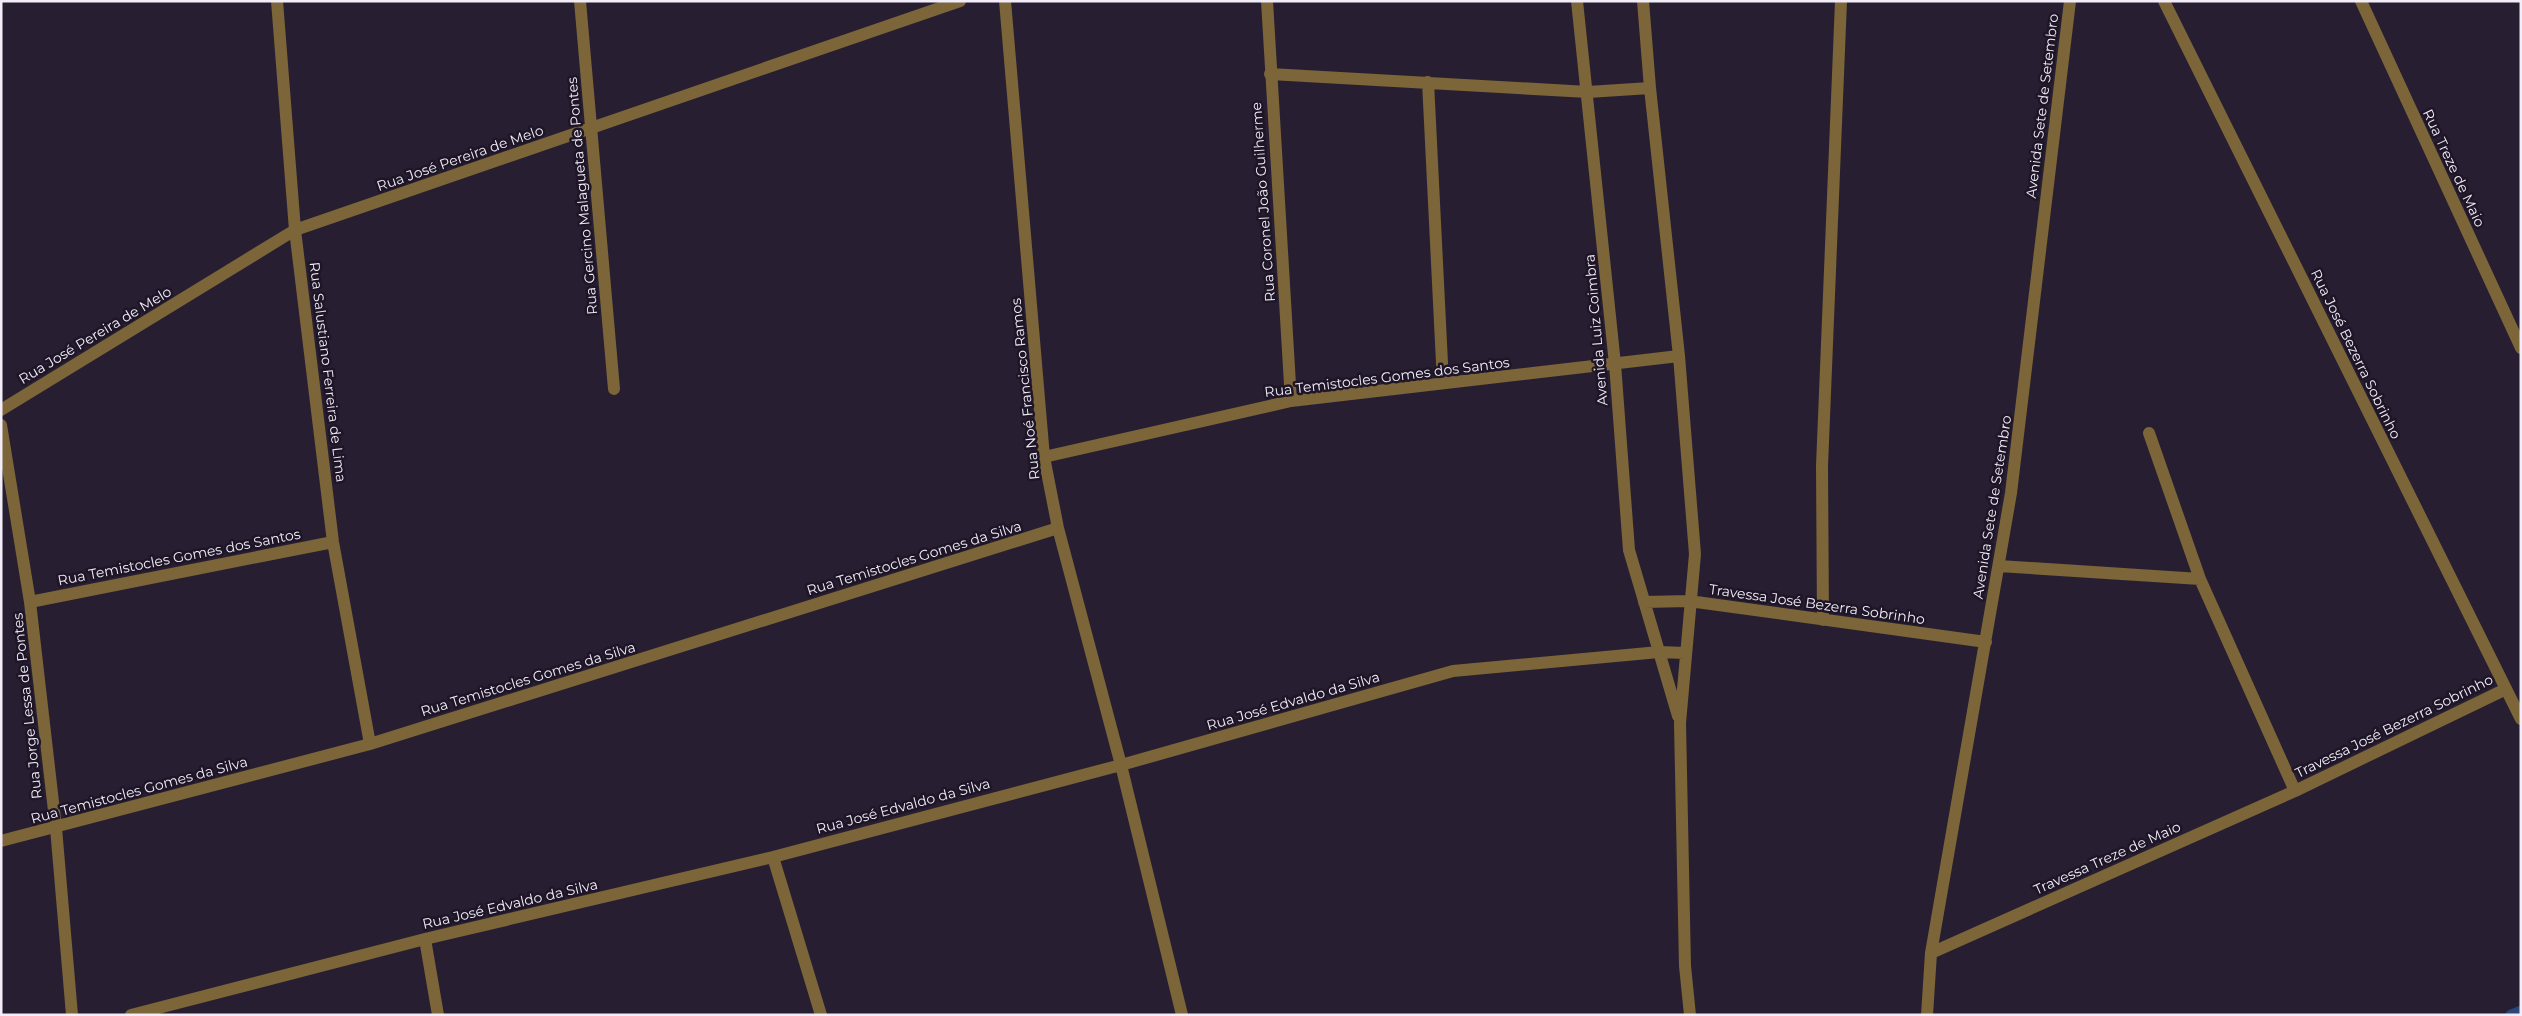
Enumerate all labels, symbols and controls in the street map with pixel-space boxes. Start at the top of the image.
street label: Avenida Sete de Setembro [2022,12,2062,199]
street label: Rua Gercino Malagueta de Pontes [563,76,601,316]
street label: Rua Coronel João Guilherme [1247,101,1279,303]
street label: Rua Treze de Maio [2419,106,2489,230]
street label: Rua José Pereira de Melo [374,121,546,195]
street label: Avenida Luiz Coimbra [1580,253,1612,407]
street label: Rua Salustiano Ferreira de Lima [306,261,350,483]
street label: Rua José Bezerra Sobrinho [2307,266,2405,442]
street label: Rua José Pereira de Melo [15,282,175,388]
street label: Rua Noé Francisco Ramos [1006,297,1043,481]
street label: Rua Temistocles Gomes dos Santos [1263,353,1511,401]
street label: Avenida Sete de Setembro [1969,414,2015,600]
street label: Rua Temistocles Gomes da Silva [804,517,1024,599]
street label: Rua Temistocles Gomes dos Santos [56,525,302,589]
street label: Travessa José Bezerra Sobrinho [1708,580,1926,628]
street label: Rua Jorge Lessa de Pontes [8,612,46,800]
street label: Rua Temistocles Gomes da Silva [418,638,638,720]
street label: Rua José Edvaldo da Silva [1204,668,1382,734]
street label: Travessa José Bezerra Sobrinho [2292,670,2496,782]
street label: Rua Temistocles Gomes da Silva [29,752,249,828]
street label: Rua José Edvaldo da Silva [814,774,992,838]
street label: Travessa Treze de Maio [2031,817,2184,899]
street label: Rua José Edvaldo da Silva [421,875,599,933]

